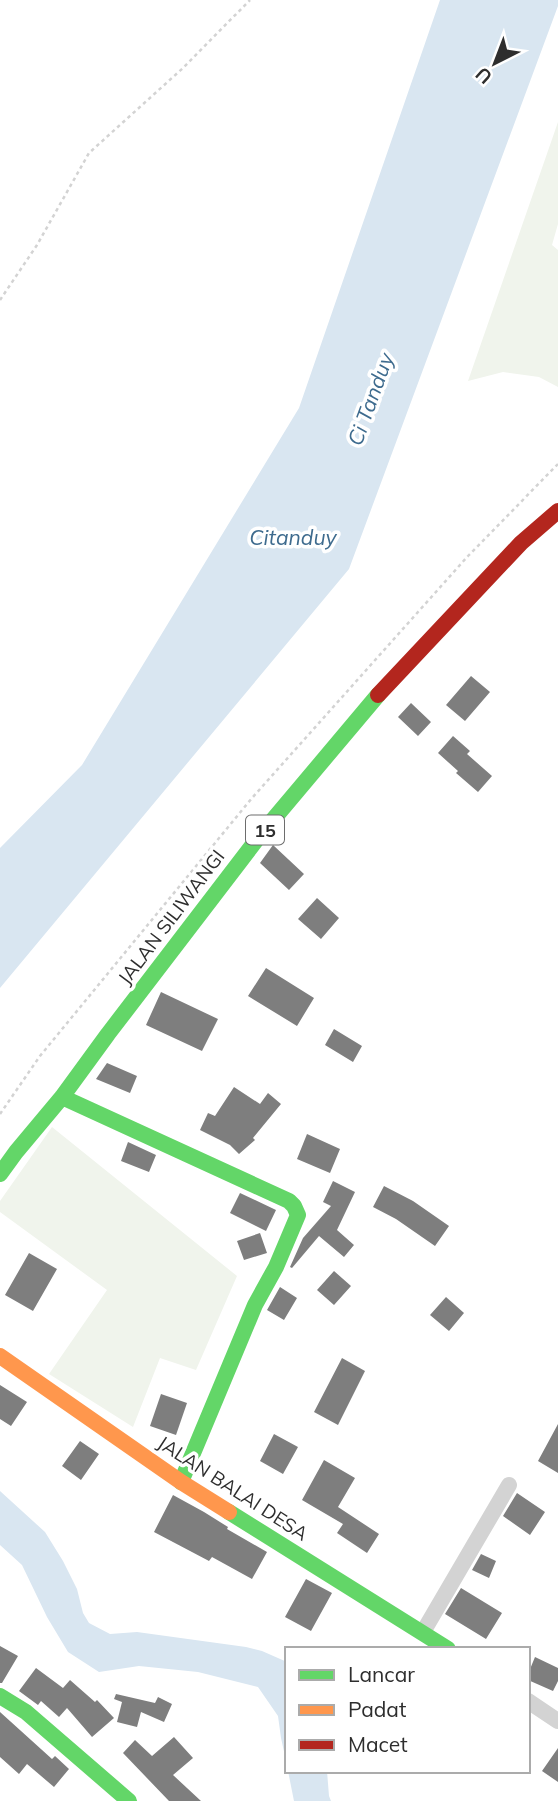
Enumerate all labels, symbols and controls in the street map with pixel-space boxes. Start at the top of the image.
north arrow [460,28,530,98]
text: U [470,62,497,89]
water label: Ci Tanduy [341,348,399,449]
water label: Citanduy [249,524,338,550]
road number: 15 [246,816,284,844]
street label: JALAN SILIWANGI [113,845,229,989]
street label: JALAN BALAI DESA [153,1430,313,1546]
legend [285,1647,530,1773]
text: Lancar [348,1661,415,1687]
text: Padat [348,1696,406,1722]
text: Macet [348,1731,408,1757]

